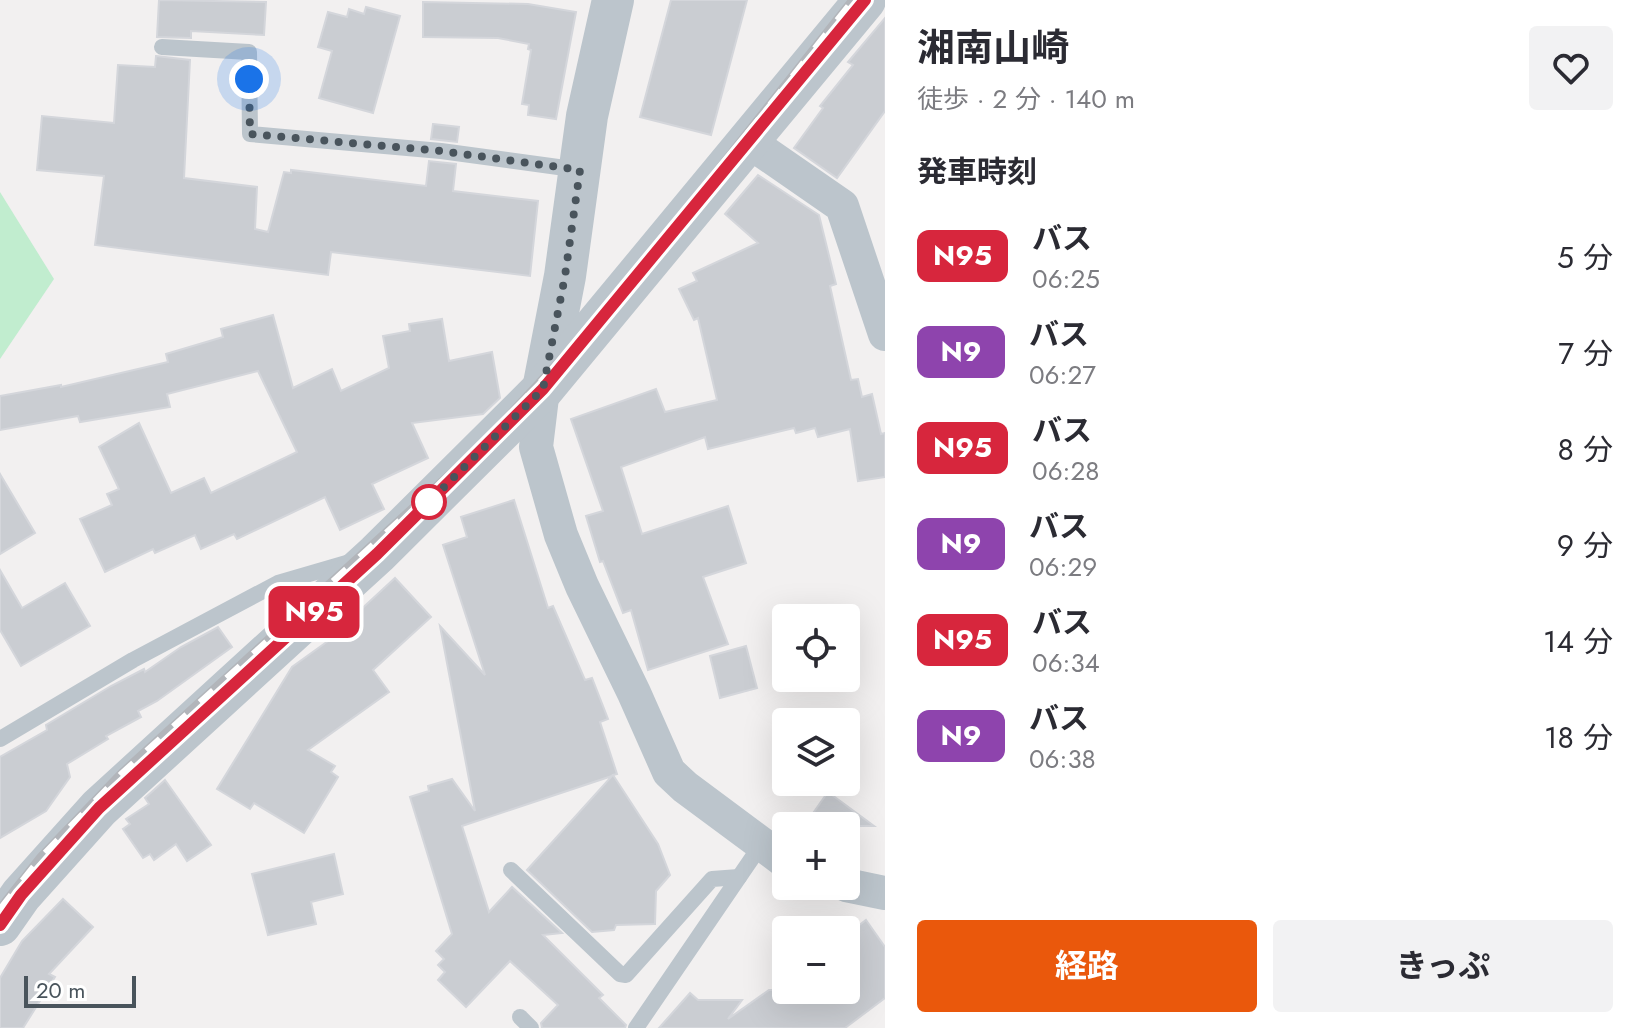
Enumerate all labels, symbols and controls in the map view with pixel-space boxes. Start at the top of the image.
text: 湘南山崎 [917,20,1069,75]
button: heart [1529,26,1613,110]
your location [229,59,269,99]
text: 徒歩 · 2 分 · 140 m [917,80,1135,118]
text: 発車時刻 [917,150,1037,193]
text: バス [1032,217,1092,260]
text: N95 [933,235,992,276]
text: 5 分 [1557,236,1613,279]
text: 06:25 [1032,260,1100,298]
text: バス [1029,313,1089,356]
text: N9 [941,331,981,372]
text: 7 分 [1558,332,1613,375]
text: 06:27 [1029,356,1096,394]
text: バス [1032,409,1092,452]
text: N95 [933,427,992,468]
text: 8 分 [1558,428,1613,471]
text: 06:28 [1032,452,1099,490]
unlabelled marker [412,485,446,519]
text: バス [1029,505,1089,548]
text: N9 [941,523,981,564]
text: 9 分 [1557,524,1613,567]
text: 06:29 [1029,548,1097,586]
line badge: N95 [268,586,360,638]
text: N95 [284,591,344,632]
text: バス [1032,601,1092,644]
map controls [772,604,860,1004]
button: locate [772,604,860,692]
text: N95 [933,619,992,660]
text: 14 分 [1543,620,1613,663]
text: 06:34 [1032,644,1100,682]
text: バス [1029,697,1089,740]
button: layers [772,708,860,796]
text: N9 [941,715,981,756]
text: 18 分 [1544,716,1613,759]
text: 06:38 [1029,740,1096,778]
button: + [772,812,860,900]
button: − [772,916,860,1004]
button: 経路 [917,920,1257,1012]
button: きっぷ [1273,920,1613,1012]
scale bar [24,972,136,1008]
text: 20 m [36,974,85,1006]

